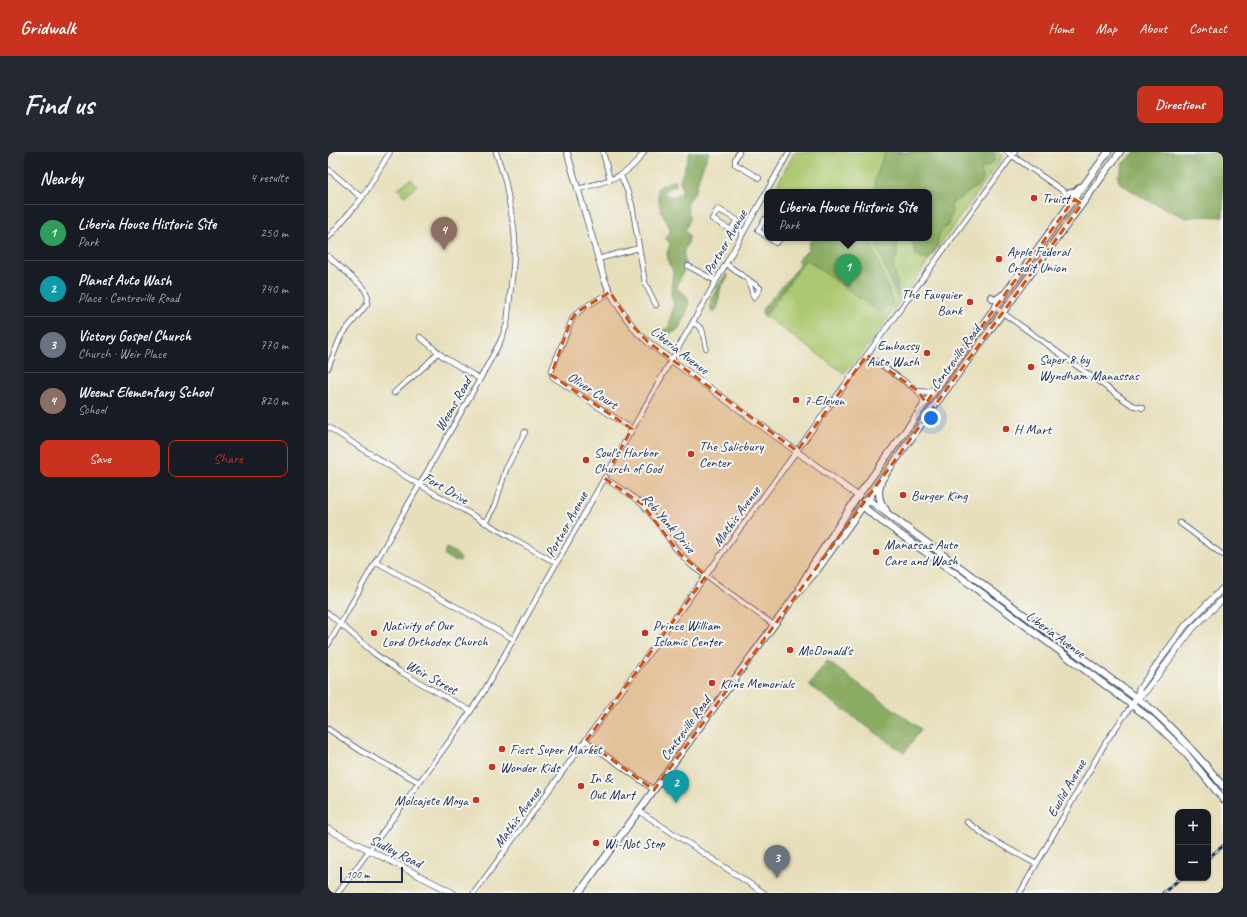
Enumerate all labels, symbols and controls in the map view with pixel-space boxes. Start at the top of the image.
text: Gridwalk [20,16,76,40]
text: Home [1048,20,1074,37]
text: Map [1096,20,1117,37]
text: About [1139,20,1167,37]
text: Contact [1189,20,1227,37]
button: Directions [1137,86,1223,123]
text: Find us [24,87,94,122]
text: Nearby [40,168,83,189]
text: 4 results [250,170,288,186]
popup [764,189,932,241]
place label: Truist [1042,190,1072,207]
marker: Truist [1029,193,1039,203]
text: Liberia House Historic Site [779,198,917,217]
street label: Portner Avenue [700,205,752,278]
text: Liberia House Historic Site [78,215,216,234]
pin: 4 [431,217,457,250]
text: Park [779,217,799,233]
text: 1 [50,225,56,241]
text: 250 m [260,225,288,241]
text: Park [78,234,99,250]
place label: Apple Federal Credit Union [1007,243,1072,276]
pin: 1 [835,254,861,287]
marker: Apple Federal Credit Union [994,254,1004,264]
text: Planet Auto Wash [78,271,171,290]
text: 2 [50,281,56,297]
text: 740 m [260,281,288,297]
place label: The Fauquier Bank [901,286,963,319]
text: Place · Centreville Road [78,290,179,306]
marker: The Fauquier Bank [965,297,975,307]
street label: Centreville Road [926,320,986,393]
street label: Liberia Avenue [647,323,713,379]
text: Victory Gospel Church [78,327,191,346]
text: 3 [50,337,56,353]
text: 770 m [260,337,288,353]
place label: Embassy Auto Wash [867,337,920,370]
text: Church · Weir Place [78,346,166,362]
marker: Embassy Auto Wash [922,348,932,358]
place label: Super 8 by Wyndham Manassas [1039,351,1140,384]
marker: Super 8 by Wyndham Manassas [1026,362,1036,372]
street label: Oliver Court [565,368,622,414]
street label: Weems Road [431,372,477,434]
text: Weems Elementary School [78,383,212,402]
place label: 7-Eleven [804,392,845,409]
text: 4 [50,393,56,409]
text: 820 m [260,393,288,409]
marker: 7-Eleven [791,395,801,405]
text: School [78,402,106,418]
your location [921,408,941,428]
place label: H Mart [1014,421,1053,438]
marker: H Mart [1001,424,1011,434]
place label: The Salisbury Center [699,438,764,471]
button: Save [40,440,160,477]
button: Share [168,440,288,477]
place label: Soul's Harbor Church of God [594,444,665,477]
marker: The Salisbury Center [686,449,696,459]
marker: Soul's Harbor Church of God [581,455,591,465]
street label: Fort Drive [420,469,472,509]
street label: Mathis Avenue [709,482,765,550]
street label: Portner Avenue [541,487,592,560]
place label: Burger King [911,487,968,504]
street label: Reb Yank Drive [638,490,700,558]
marker: Burger King [898,490,908,500]
place label: Manassas Auto Care and Wash [884,536,959,569]
marker: Manassas Auto Care and Wash [871,547,881,557]
street label: Liberia Avenue [1023,607,1090,662]
place label: Nativity of Our Lord Orthodox Church [382,617,489,650]
place label: Prince William Islamic Center [653,617,724,650]
marker: Nativity of Our Lord Orthodox Church [369,628,379,638]
marker: Prince William Islamic Center [640,628,650,638]
place label: McDonald's [798,642,854,659]
marker: McDonald's [785,645,795,655]
street label: Weir Street [403,656,462,699]
place label: Kline Memorials [720,675,796,692]
marker: Kline Memorials [707,678,717,688]
street label: Centreville Road [656,691,716,764]
place label: Fiest Super Market [510,741,603,758]
marker: Fiest Super Market [497,744,507,754]
street label: Euclid Avenue [1043,755,1090,820]
place label: Wonder Kids [500,759,561,776]
marker: Wonder Kids [487,762,497,772]
place label: In & Out Mart [589,770,637,803]
pin: 2 [663,770,689,803]
marker: In & Out Mart [576,781,586,791]
street label: Mathis Avenue [490,783,546,851]
place label: Molcajete Moya [395,792,469,809]
marker: Molcajete Moya [471,795,481,805]
map controls [1175,809,1211,881]
button: + [1175,809,1211,845]
street label: Sudley Road [367,831,427,873]
place label: Wi-Not Stop [604,835,665,852]
marker: Wi-Not Stop [591,838,601,848]
pin: 3 [764,845,790,878]
button: − [1175,845,1211,881]
scale bar [340,865,403,884]
text: 100 m [346,867,370,881]

